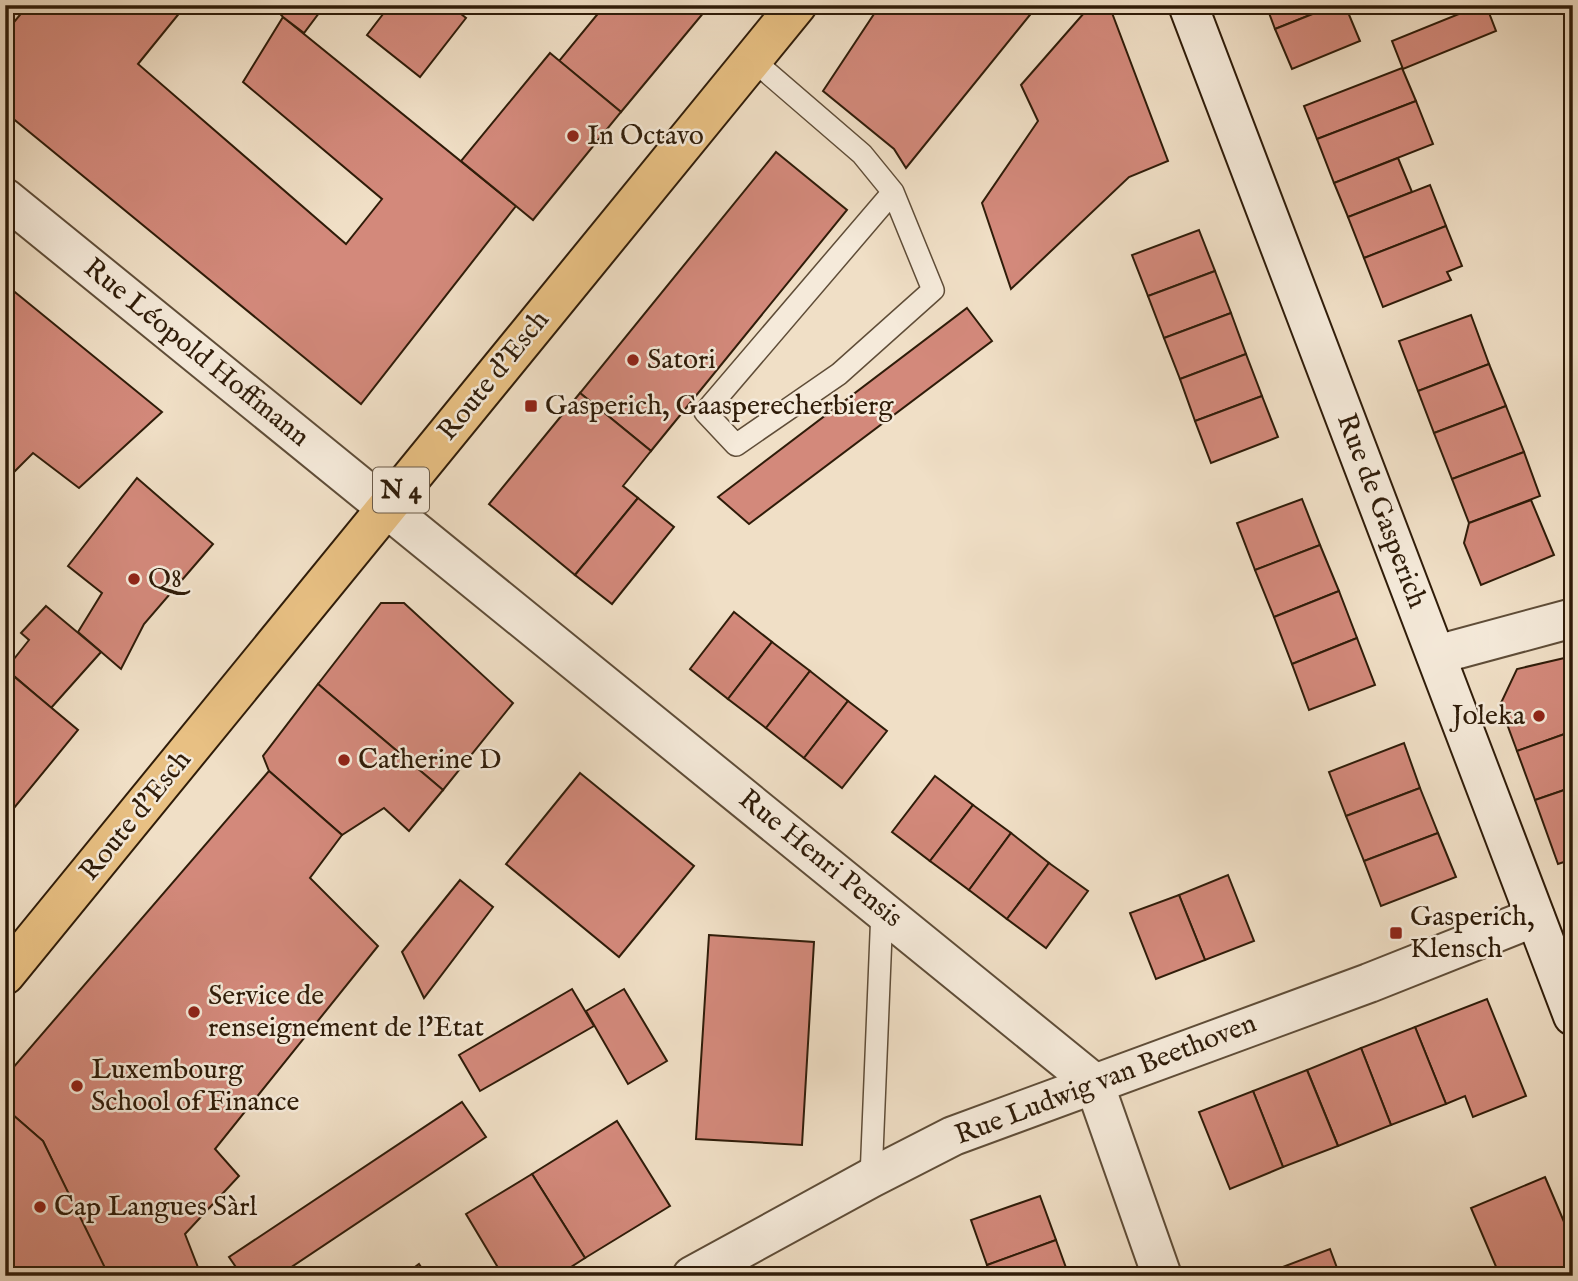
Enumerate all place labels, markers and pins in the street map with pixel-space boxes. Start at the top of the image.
place label: In Octavo [587,119,704,154]
marker: In Octavo [565,128,581,144]
place label: Satori [647,343,716,378]
marker: Satori [625,352,641,368]
place label: Gasperich, Gaasperecherbierg [545,389,894,424]
marker: Gasperich, Gaasperecherbierg [523,398,539,414]
place label: Q8 [148,562,191,597]
marker: Q8 [126,571,142,587]
place label: Joleka [1449,699,1526,734]
marker: Joleka [1531,708,1547,724]
place label: Catherine D [358,743,502,778]
marker: Catherine D [336,752,352,768]
place label: Gasperich, Klensch [1410,900,1534,967]
marker: Gasperich, Klensch [1388,925,1404,941]
place label: Service de renseignement de l'Etat [208,979,484,1046]
marker: Service de renseignement de l'Etat [186,1004,202,1020]
place label: Luxembourg School of Finance [91,1053,300,1120]
marker: Luxembourg School of Finance [69,1078,85,1094]
place label: Cap Langues Sàrl [54,1190,258,1225]
marker: Cap Langues Sàrl [32,1199,48,1215]

